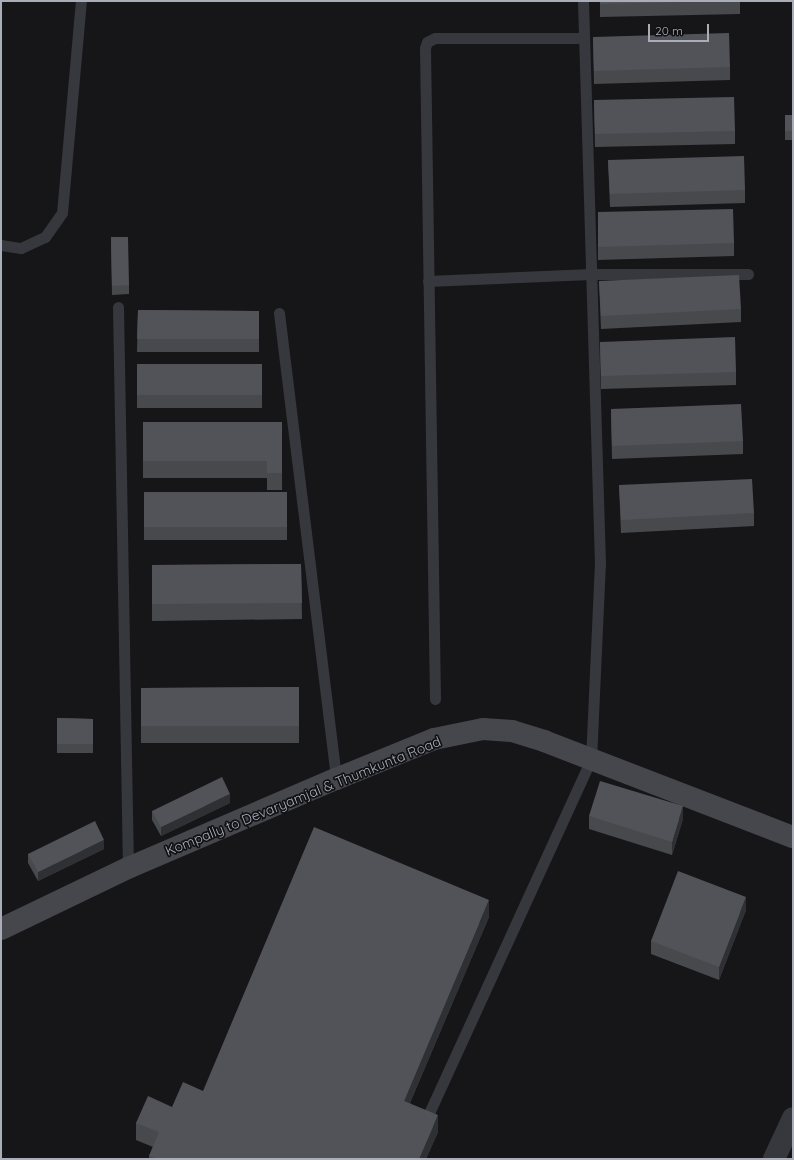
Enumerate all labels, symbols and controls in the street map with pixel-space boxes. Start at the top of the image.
scale bar [650,16,711,42]
text: 20 m [655,23,683,38]
street label: Kompally to Devaryamjal & Thumkunta Road [163,733,443,859]

